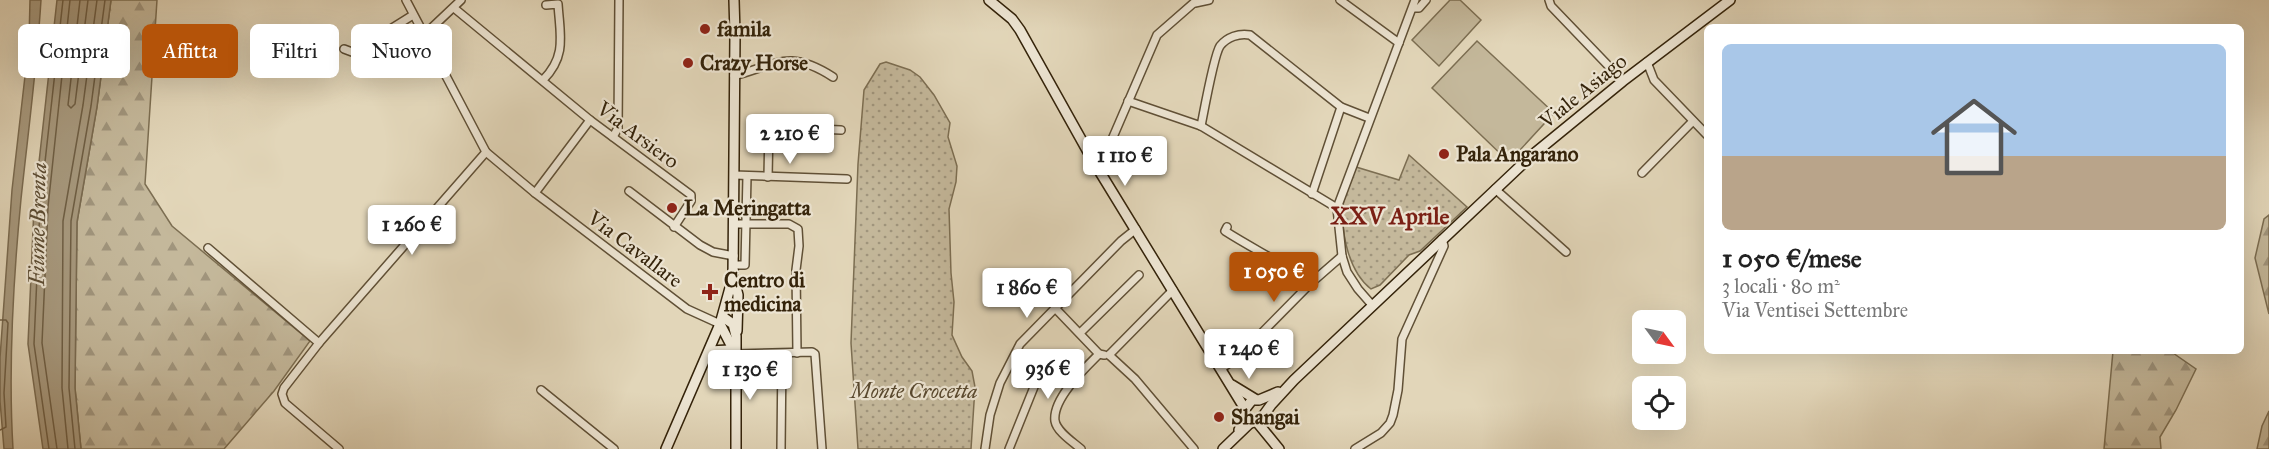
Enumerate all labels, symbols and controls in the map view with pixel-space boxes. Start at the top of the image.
place label: famila [716,16,772,42]
marker: famila [698,22,712,36]
chip: Compra [18,24,130,78]
chip: Affitta [142,24,238,78]
chip: Filtri [250,24,339,78]
chip: Nuovo [351,24,452,78]
street label: Viale Asiago [1533,48,1632,135]
place label: Crazy Horse [700,50,808,76]
marker: Crazy Horse [681,56,695,70]
icon: home [1920,83,2028,191]
street label: Via Arsiero [591,95,685,175]
pin: 2 210 € [735,114,845,165]
text: 2 210 € [760,121,820,145]
pin: 1 110 € [1070,136,1180,187]
place label: Pala Angarano [1456,141,1579,167]
text: 1 110 € [1097,143,1153,167]
marker: Pala Angarano [1437,147,1451,161]
water label: Fiume Brenta [23,162,52,287]
place label: La Meringatta [684,195,812,221]
marker: La Meringatta [665,201,679,215]
district label: XXV Aprile [1329,201,1450,231]
street label: Via Cavallare [582,204,688,293]
pin: 1 260 € [357,205,467,256]
text: 1 260 € [382,212,442,236]
text: 1 050 €/mese [1722,242,1861,274]
pin: 1 050 € [1219,252,1329,303]
text: 1 050 € [1243,259,1305,283]
place label: Centro di medicina [723,267,805,317]
pin: 1 860 € [972,268,1082,319]
text: 3 locali · 80 m² [1722,274,1840,298]
text: 1 860 € [996,275,1058,299]
marker: Centro di medicina [701,283,719,301]
text: Via Ventisei Settembre [1722,298,1908,322]
north arrow [1632,310,1686,364]
map controls [1632,310,1686,430]
pin: 1 240 € [1194,329,1304,380]
text: 1 240 € [1218,336,1280,360]
pin: 936 € [1006,349,1090,400]
pin: 1 130 € [695,350,805,401]
text: 936 € [1025,356,1071,380]
text: 1 130 € [722,357,778,381]
button: locate [1632,376,1686,430]
park label: Monte Crocetta [849,378,977,404]
place label: Shangai [1231,404,1300,430]
marker: Shangai [1212,410,1226,424]

